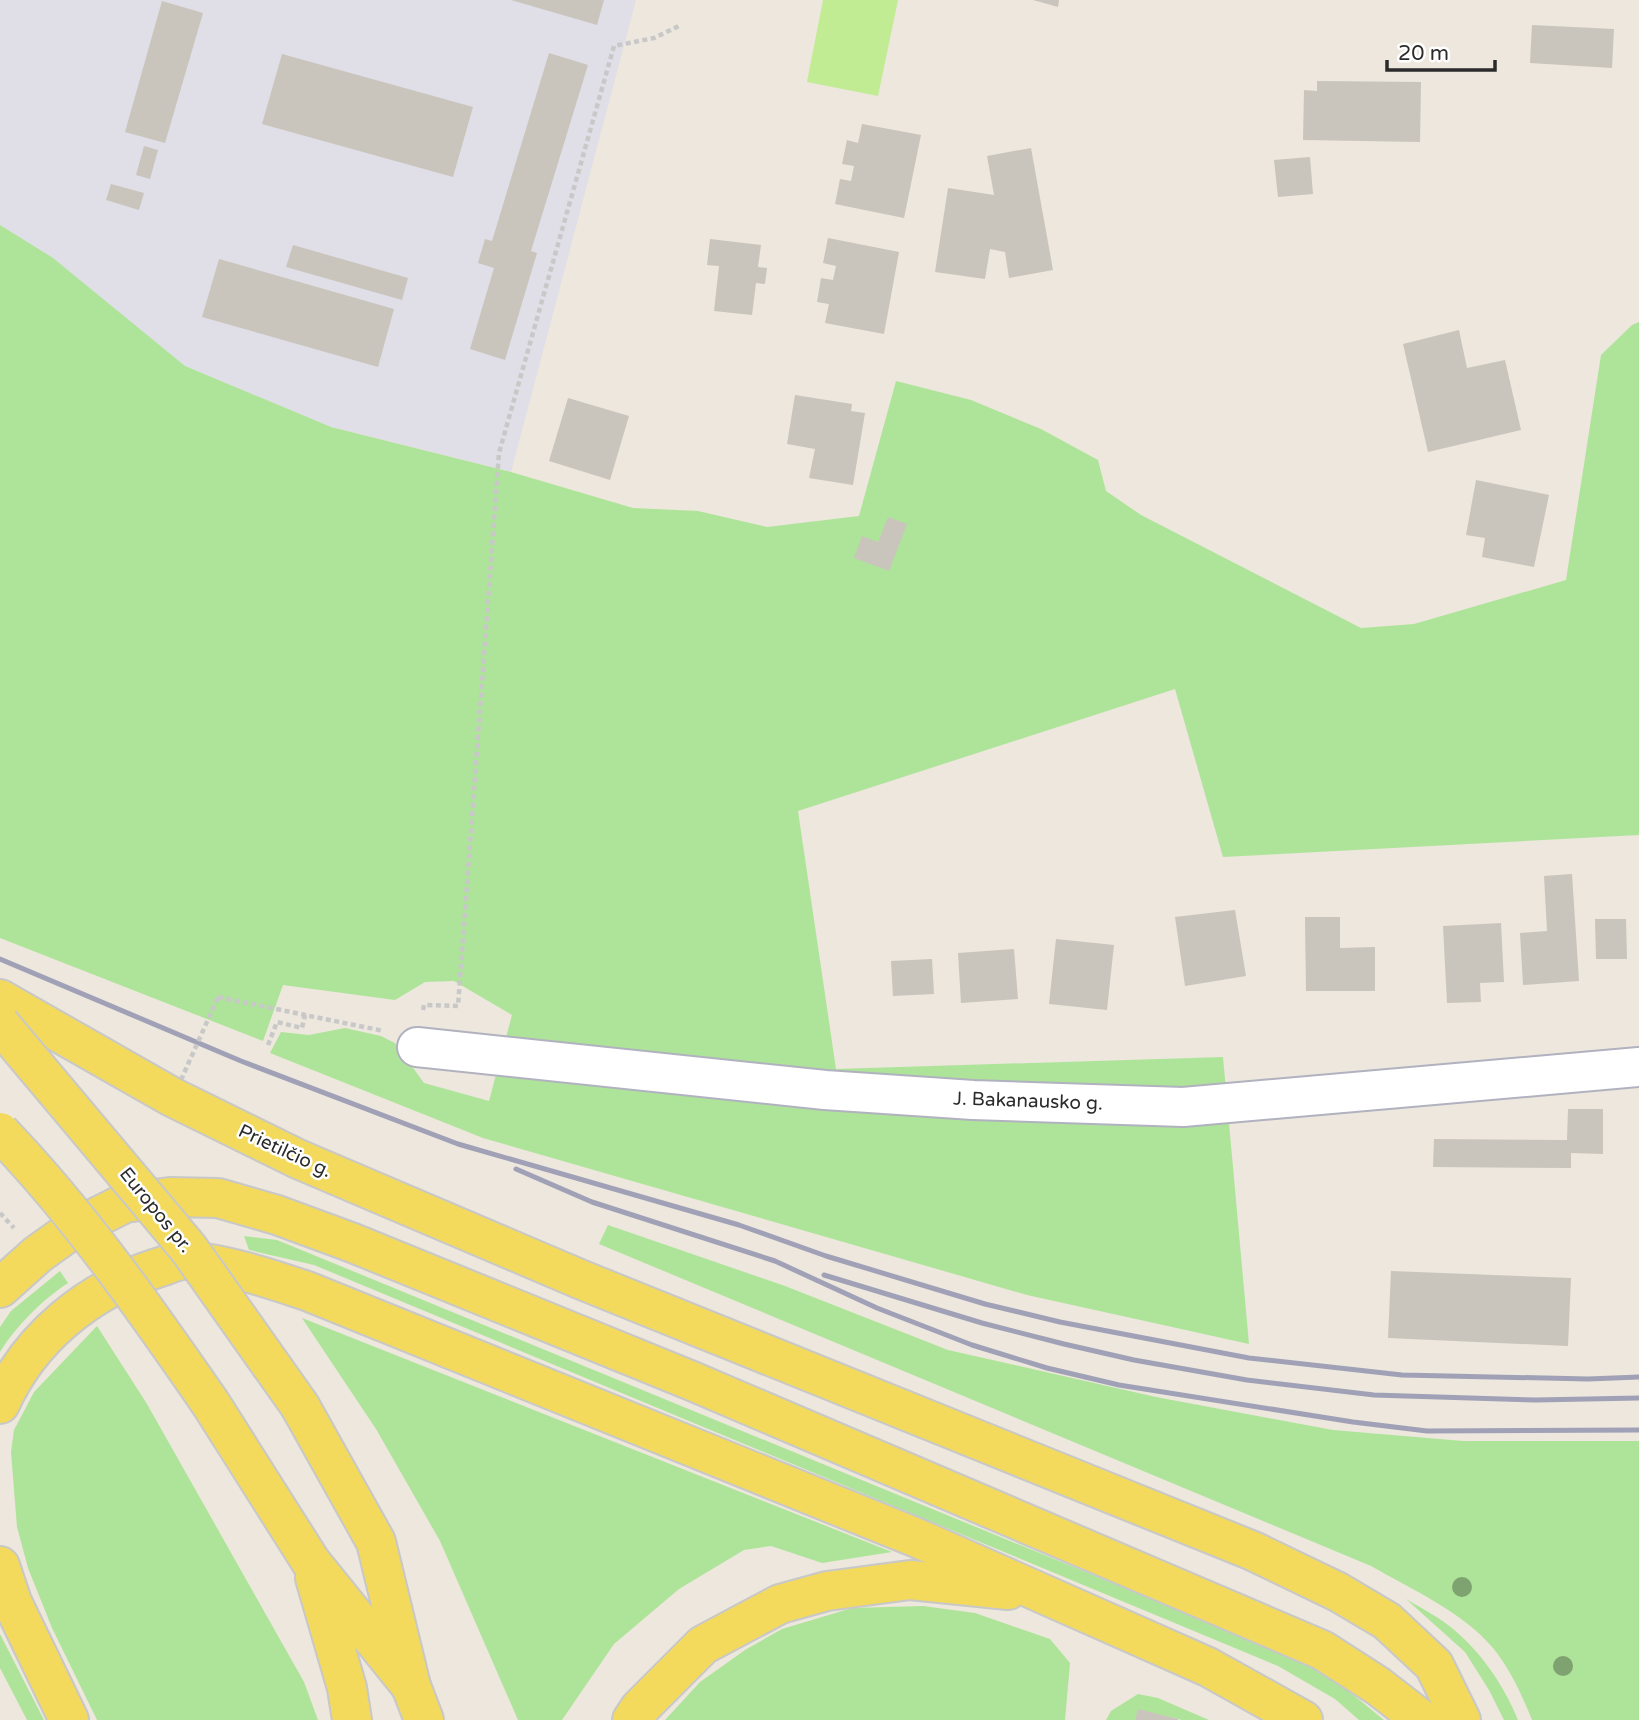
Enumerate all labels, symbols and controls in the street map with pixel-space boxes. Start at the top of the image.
scale bar [1387,28,1496,72]
text: 20 m [1398,41,1449,66]
street label: J. Bakanausko g. [953,1087,1103,1115]
street label: Prietilčio g. [235,1120,335,1182]
street label: Europos pr. [115,1163,197,1257]

